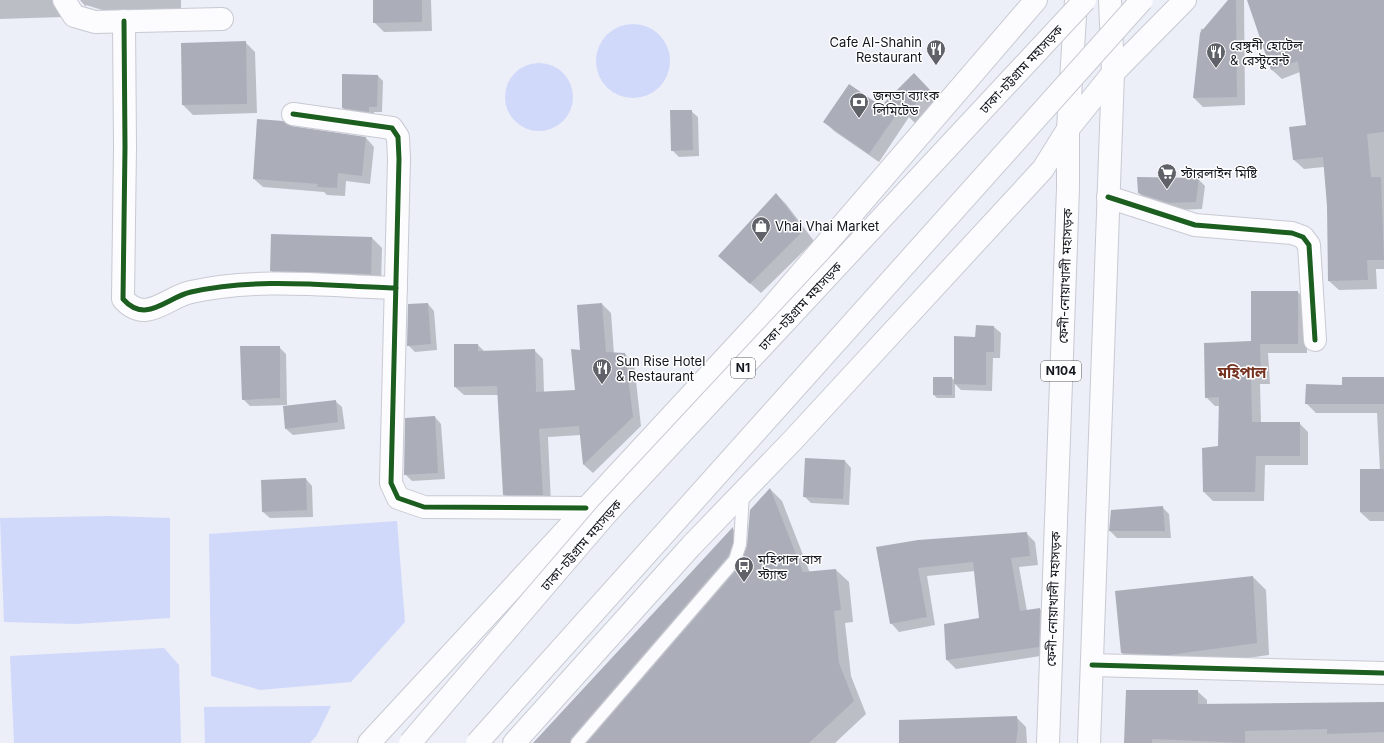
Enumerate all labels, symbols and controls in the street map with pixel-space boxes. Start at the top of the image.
street label: ঢাকা-চট্টগ্রাম মহাসড়ক [975,21,1066,117]
place label: Cafe Al-Shahin Restaurant [830,34,922,65]
place label: রেঙ্গুনী হোটেল & রেস্টুরেন্ট [1230,37,1303,70]
restaurant icon: Cafe Al-Shahin Restaurant [925,38,947,66]
restaurant icon: রেঙ্গুনী হোটেল & রেস্টুরেন্ট [1205,41,1227,69]
place label: জনতা ব্যাংক লিমিটেড [872,87,940,118]
bank icon: জনতা ব্যাংক লিমিটেড [848,91,870,119]
supermarket icon: স্টারলাইন মিষ্টি [1156,162,1178,190]
place label: স্টারলাইন মিষ্টি [1180,165,1258,181]
street label: ফেনী-নোয়াখালী মহাসড়ক [1055,208,1075,344]
shop icon: Vhai Vhai Market [750,215,772,243]
place label: Vhai Vhai Market [775,218,879,234]
street label: ঢাকা-চট্টগ্রাম মহাসড়ক [754,258,845,354]
place label: Sun Rise Hotel & Restaurant [616,353,705,384]
restaurant icon: Sun Rise Hotel & Restaurant [591,357,613,385]
road number: N1 [731,358,755,378]
road number: N104 [1041,361,1081,381]
district label: মহিপাল [1217,363,1267,382]
street label: ঢাকা-চট্টগ্রাম মহাসড়ক [537,496,625,594]
street label: ফেনী-নোয়াখালী মহাসড়ক [1043,531,1063,667]
place label: মহিপাল বাস স্ট্যান্ড [757,551,822,582]
bus stop icon: মহিপাল বাস স্ট্যান্ড [733,555,755,583]

